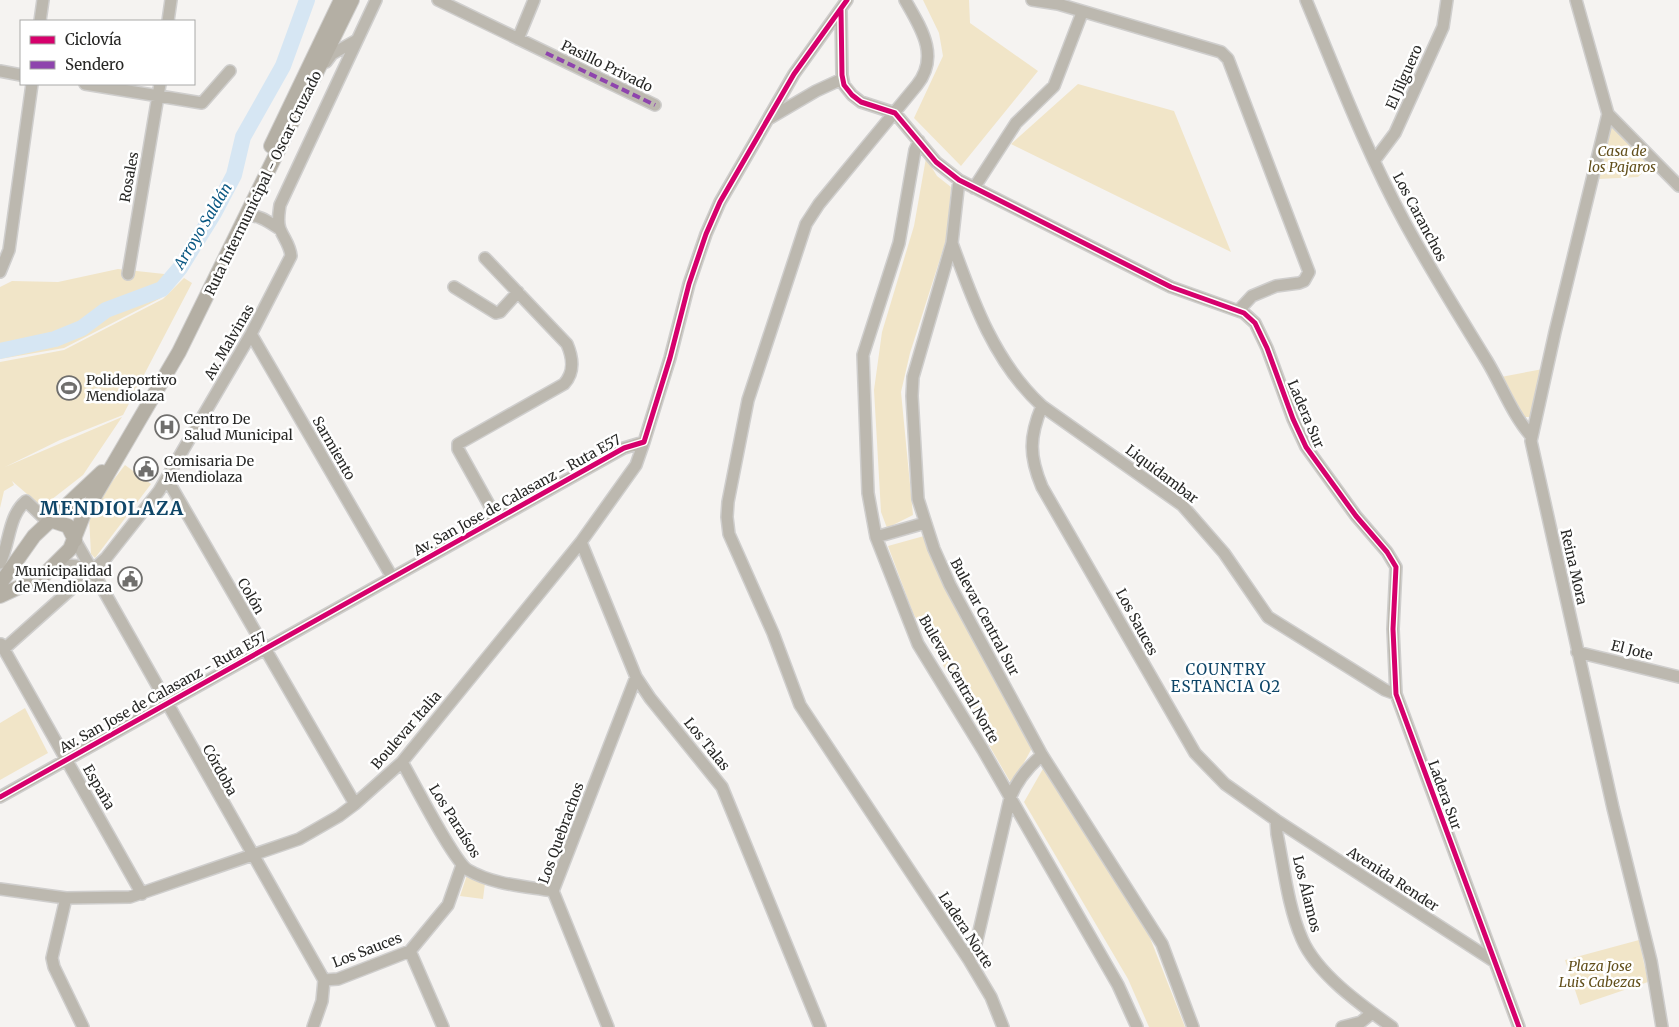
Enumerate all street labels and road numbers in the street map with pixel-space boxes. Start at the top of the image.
street label: Pasillo Privado [558,36,656,96]
street label: El Jilguero [1382,42,1426,112]
street label: Ruta Intermunicipal - Oscar Cruzado [201,68,325,298]
street label: Rosales [116,150,142,204]
street label: Los Caranchos [1389,170,1451,265]
street label: Av. Malvinas [200,301,258,384]
street label: Ladera Sur [1284,377,1328,451]
street label: Sarmiento [309,413,359,483]
street label: Av. San Jose de Calasanz - Ruta E57 [409,430,624,560]
street label: Liquidambar [1122,441,1202,507]
street label: Reina Mora [1557,527,1592,607]
street label: Bulevar Central Sur [946,555,1024,679]
street label: Colón [234,575,268,617]
street label: Los Sauces [1112,586,1162,659]
street label: Bulevar Central Norte [915,612,1003,746]
street label: Av. San Jose de Calasanz - Ruta E57 [55,627,270,757]
street label: El Jote [1609,636,1655,664]
street label: Boulevar Italia [367,687,445,773]
street label: Los Talas [680,714,734,774]
street label: Córdoba [199,741,242,799]
street label: Ladera Sur [1424,758,1466,832]
street label: España [79,761,119,813]
street label: Los Quebrachos [534,780,588,886]
street label: Los Paraísos [425,781,485,861]
street label: Avenida Render [1343,842,1442,915]
street label: Los Álamos [1289,854,1325,934]
street label: Ladera Norte [935,889,997,971]
street label: Los Sauces [330,928,404,971]

